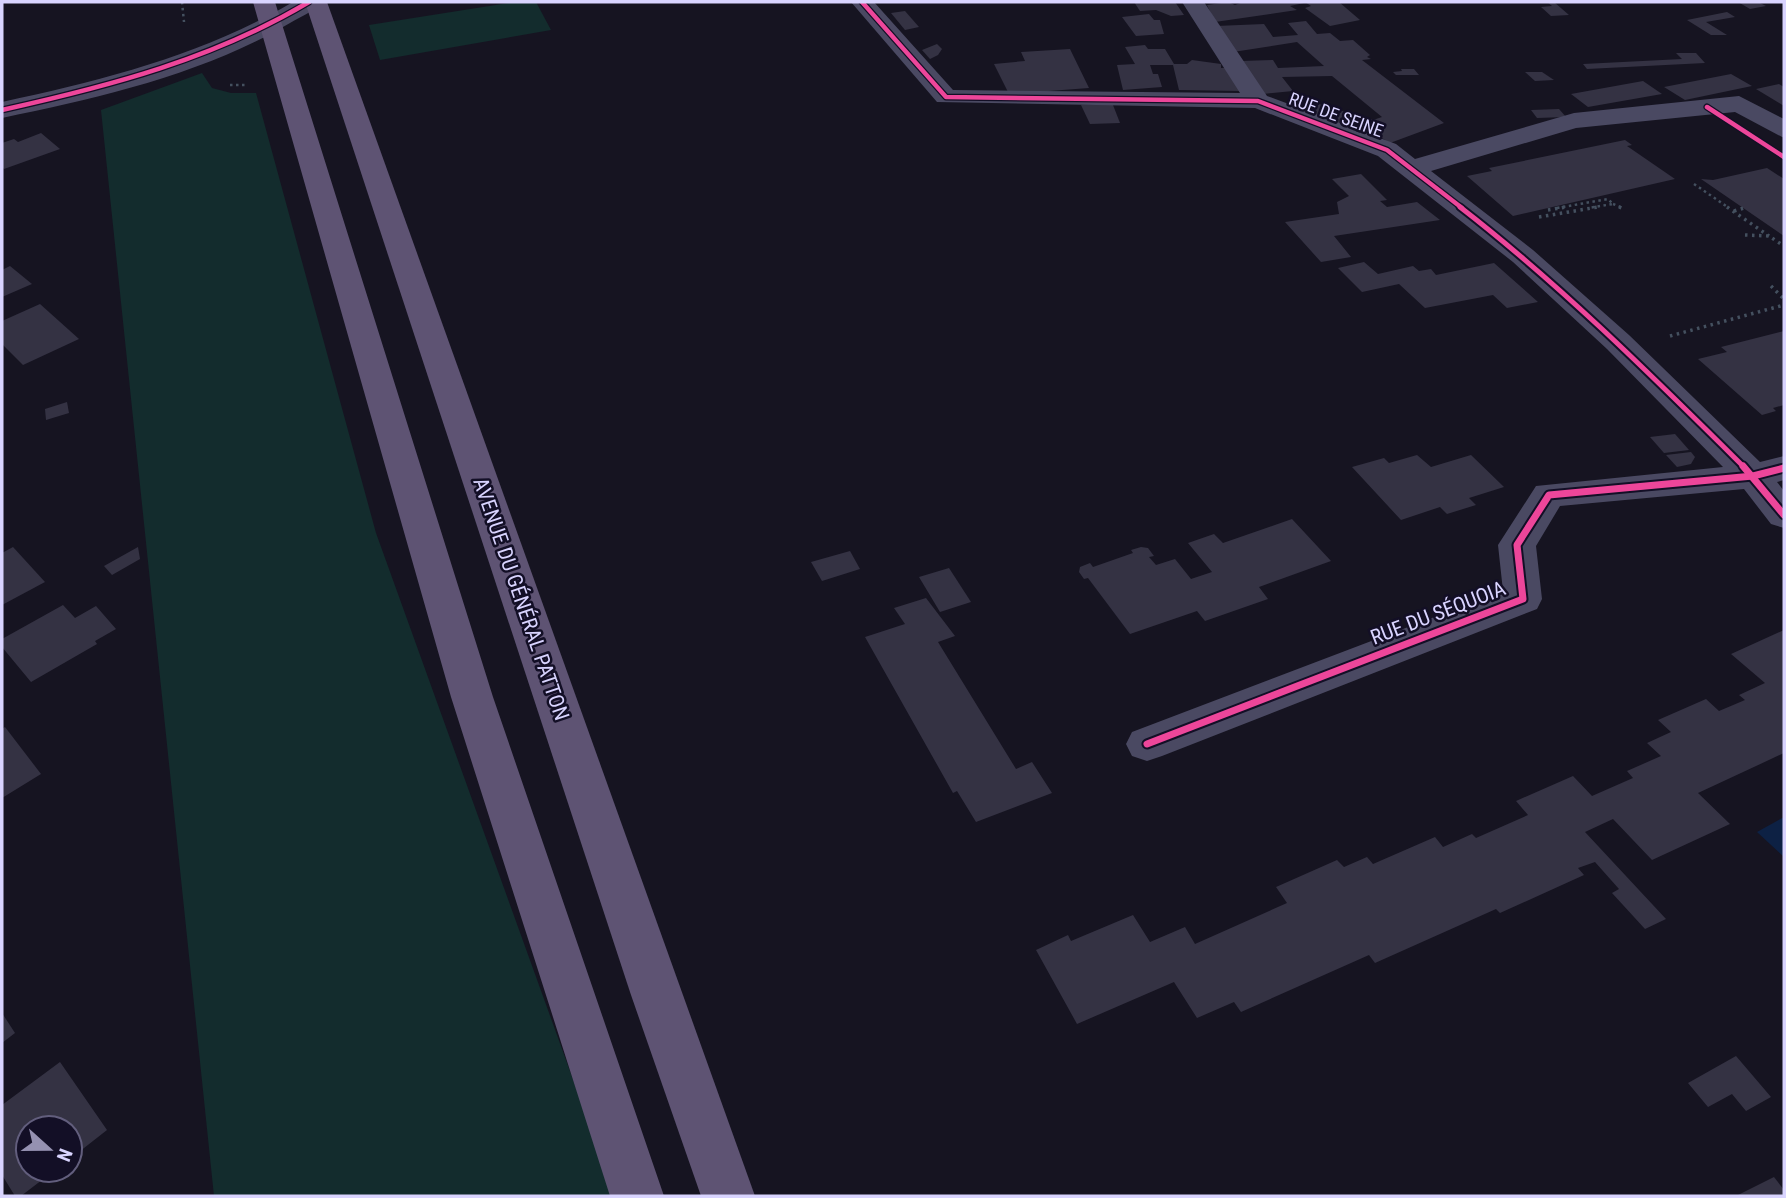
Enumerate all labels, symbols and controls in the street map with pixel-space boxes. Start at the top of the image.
street label: RUE DE SEINE [1286,88,1386,141]
street label: AVENUE DU GÉNÉRAL PATTON [468,475,574,723]
street label: RUE DU SÉQUOIA [1367,576,1509,650]
north arrow [14,1114,84,1184]
text: N [52,1145,77,1164]

